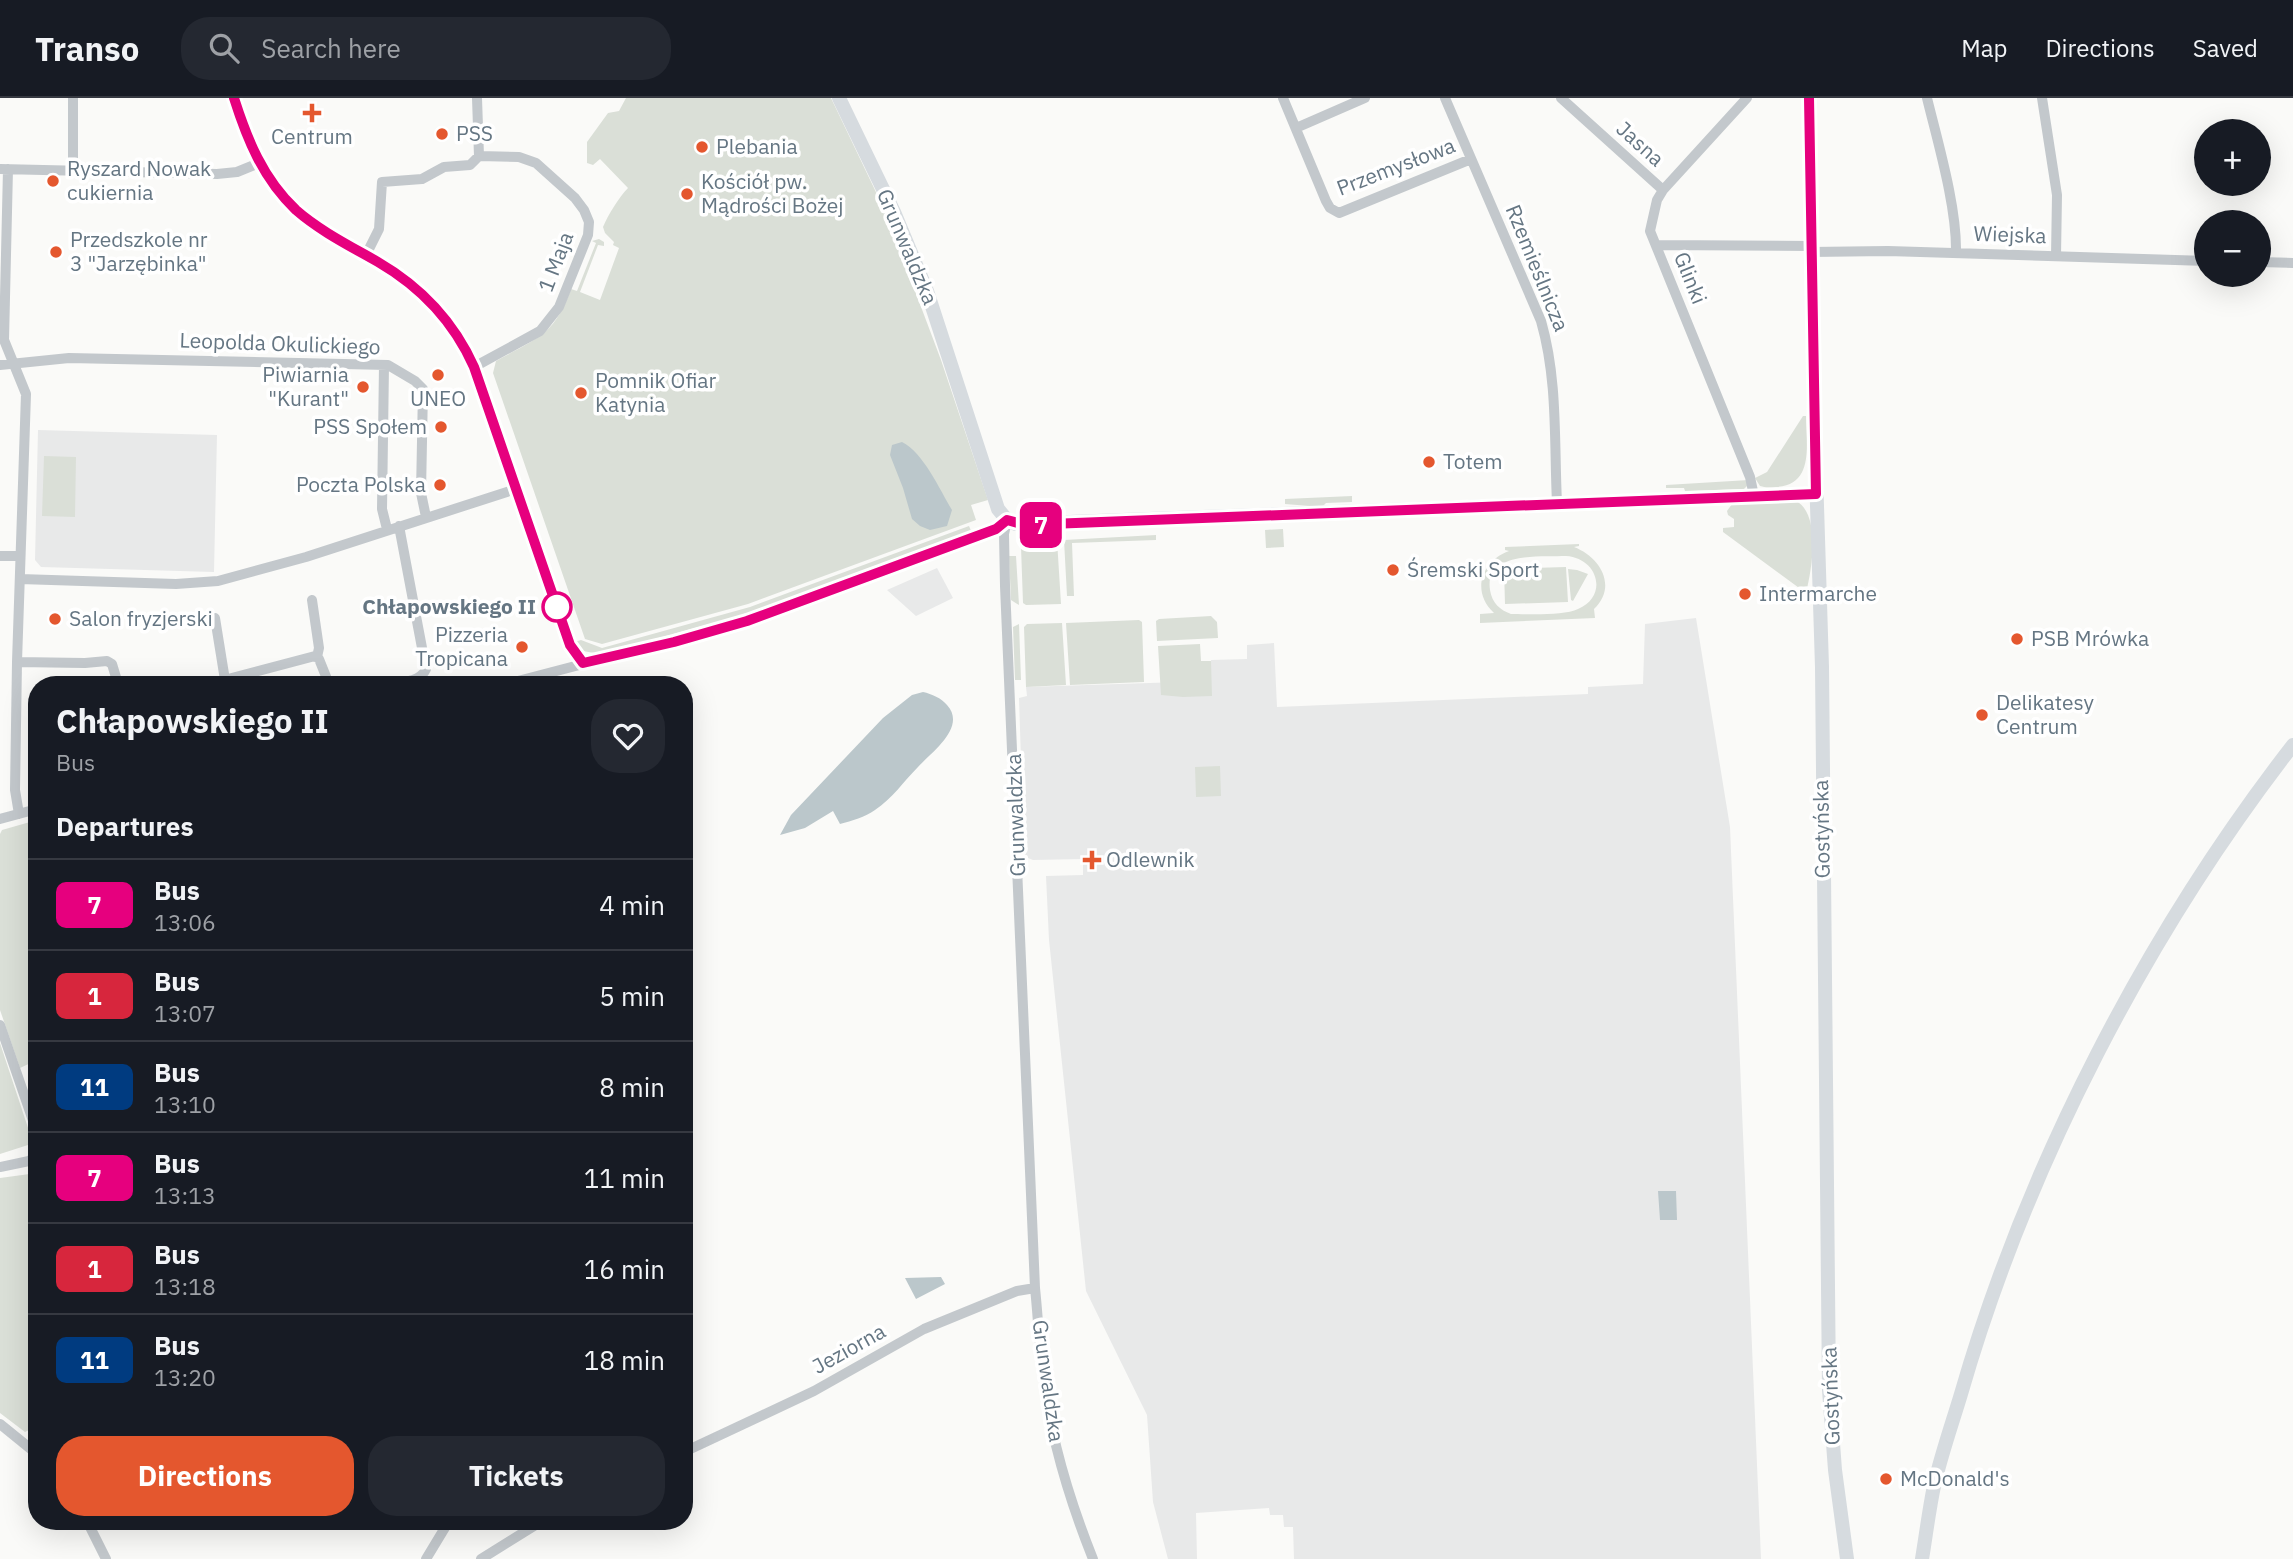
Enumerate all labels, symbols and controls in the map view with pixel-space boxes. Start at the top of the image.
search box [181,17,671,80]
text: Transo [35,27,139,70]
icon: search [205,29,243,67]
text: Search here [261,31,401,65]
text: Map [1961,32,2007,64]
text: Directions [2045,32,2155,64]
text: Saved [2193,32,2258,64]
marker: Centrum [304,105,320,121]
street label: Jasna [1611,114,1671,172]
place label: PSS [456,119,493,147]
map controls [2194,119,2271,287]
button: + [2194,119,2271,196]
place label: Centrum [271,122,353,150]
marker: PSS [434,126,450,142]
street label: Przemysłowa [1332,131,1459,201]
place label: Plebania [716,132,798,160]
marker: Plebania [694,139,710,155]
place label: Ryszard Nowak cukiernia [67,154,211,206]
place label: Kościół pw. Mądrości Bożej [701,167,844,219]
marker: Ryszard Nowak cukiernia [45,173,61,189]
street label: Grunwaldzka [871,185,945,309]
marker: Kościół pw. Mądrości Bożej [679,186,695,202]
street label: Rzemieślnicza [1500,200,1576,335]
button: − [2194,210,2271,287]
street label: Wiejska [1973,219,2047,249]
place label: Przedszkole nr 3 "Jarzębinka" [70,225,208,277]
street label: 1 Maja [531,228,579,296]
marker: Przedszkole nr 3 "Jarzębinka" [48,244,64,260]
street label: Glinki [1668,247,1714,308]
street label: Leopolda Okulickiego [179,325,381,361]
place label: Piwiarnia "Kurant" [262,360,349,412]
place label: Pomnik Ofiar Katynia [595,366,717,418]
marker: UNEO [430,367,446,383]
marker: Piwiarnia "Kurant" [355,379,371,395]
place label: UNEO [410,384,466,412]
marker: Pomnik Ofiar Katynia [573,385,589,401]
place label: PSS Społem [313,412,427,440]
marker: PSS Społem [433,419,449,435]
place label: Totem [1443,447,1503,475]
marker: Totem [1421,454,1437,470]
place label: Poczta Polska [296,470,426,498]
marker: Poczta Polska [432,477,448,493]
line badge: 7 [1018,502,1064,548]
text: 7 [1034,509,1048,541]
place label: Śremski Sport [1407,555,1539,583]
marker: Śremski Sport [1385,562,1401,578]
place label: Intermarche [1759,579,1877,607]
marker: Intermarche [1737,586,1753,602]
place label: Chłapowskiego II [362,592,536,620]
marker: Chłapowskiego II [542,592,572,622]
place label: Salon fryzjerski [69,604,213,632]
marker: Salon fryzjerski [47,611,63,627]
place label: Pizzeria Tropicana [415,620,508,672]
place label: PSB Mrówka [2031,624,2149,652]
marker: PSB Mrówka [2009,631,2025,647]
marker: Pizzeria Tropicana [514,639,530,655]
place label: Delikatesy Centrum [1996,688,2094,740]
text: Chłapowskiego II [56,699,329,742]
button: heart [591,699,665,773]
marker: Delikatesy Centrum [1974,707,1990,723]
text: Bus [56,747,95,777]
street label: Grunwaldzka [999,753,1031,877]
street label: Gostyńska [1806,779,1836,879]
text: Departures [56,809,194,843]
place label: Odlewnik [1106,845,1195,873]
marker: Odlewnik [1084,852,1100,868]
text: Bus [154,873,200,907]
text: 4 min [599,888,665,922]
text: 7 [87,889,102,921]
text: 13:06 [154,907,216,937]
text: Bus [154,964,200,998]
text: 5 min [599,979,665,1013]
text: 1 [87,980,102,1012]
text: 13:07 [154,998,216,1028]
text: Bus [154,1055,200,1089]
text: 8 min [599,1070,665,1104]
text: 11 [80,1071,109,1103]
text: 13:10 [154,1089,216,1119]
text: Bus [154,1146,200,1180]
text: 11 min [584,1161,665,1195]
text: 7 [87,1162,102,1194]
text: 13:13 [154,1180,216,1210]
text: Bus [154,1237,200,1271]
text: 16 min [584,1252,665,1286]
text: 1 [87,1253,102,1285]
text: 13:18 [154,1271,216,1301]
street label: Jeziorna [807,1317,890,1380]
street label: Grunwaldzka [1027,1318,1071,1444]
text: Bus [154,1328,200,1362]
text: 18 min [584,1343,665,1377]
text: 11 [80,1344,109,1376]
street label: Gostyńska [1814,1346,1846,1446]
text: 13:20 [154,1362,216,1392]
button: Directions [56,1436,354,1516]
button: Tickets [368,1436,665,1516]
place label: McDonald's [1900,1464,2010,1492]
marker: McDonald's [1878,1471,1894,1487]

